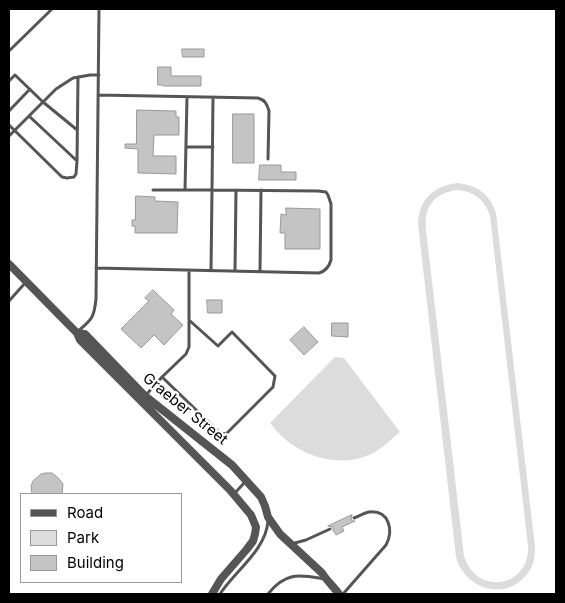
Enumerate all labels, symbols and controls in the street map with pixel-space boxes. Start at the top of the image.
street label: Graeber Street [139,369,231,449]
legend [20,493,182,583]
text: Road [67,503,103,522]
text: Park [67,528,99,547]
text: Building [67,553,124,572]

